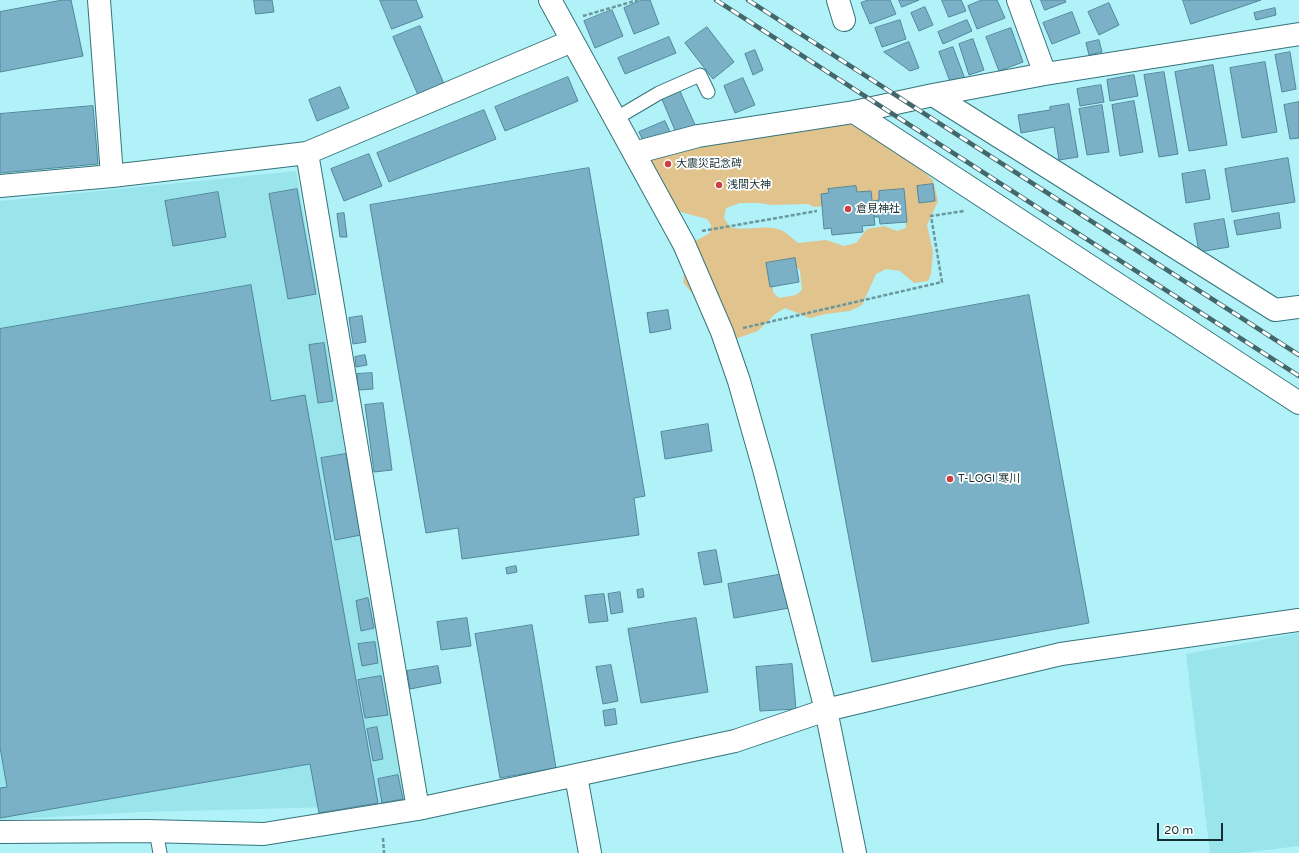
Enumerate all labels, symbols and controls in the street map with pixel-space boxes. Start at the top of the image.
place label: 大震災記念碑 [676,157,742,171]
marker: 大震災記念碑 [663,159,673,169]
place label: 浅間大神 [727,178,771,192]
marker: 浅間大神 [714,180,724,190]
place label: 倉見神社 [856,202,900,216]
marker: 倉見神社 [843,204,853,214]
place label: T-LOGI 寒川 [958,472,1020,486]
marker: T-LOGI 寒川 [945,474,955,484]
scale bar [1159,815,1225,841]
text: 20 m [1164,823,1193,837]

